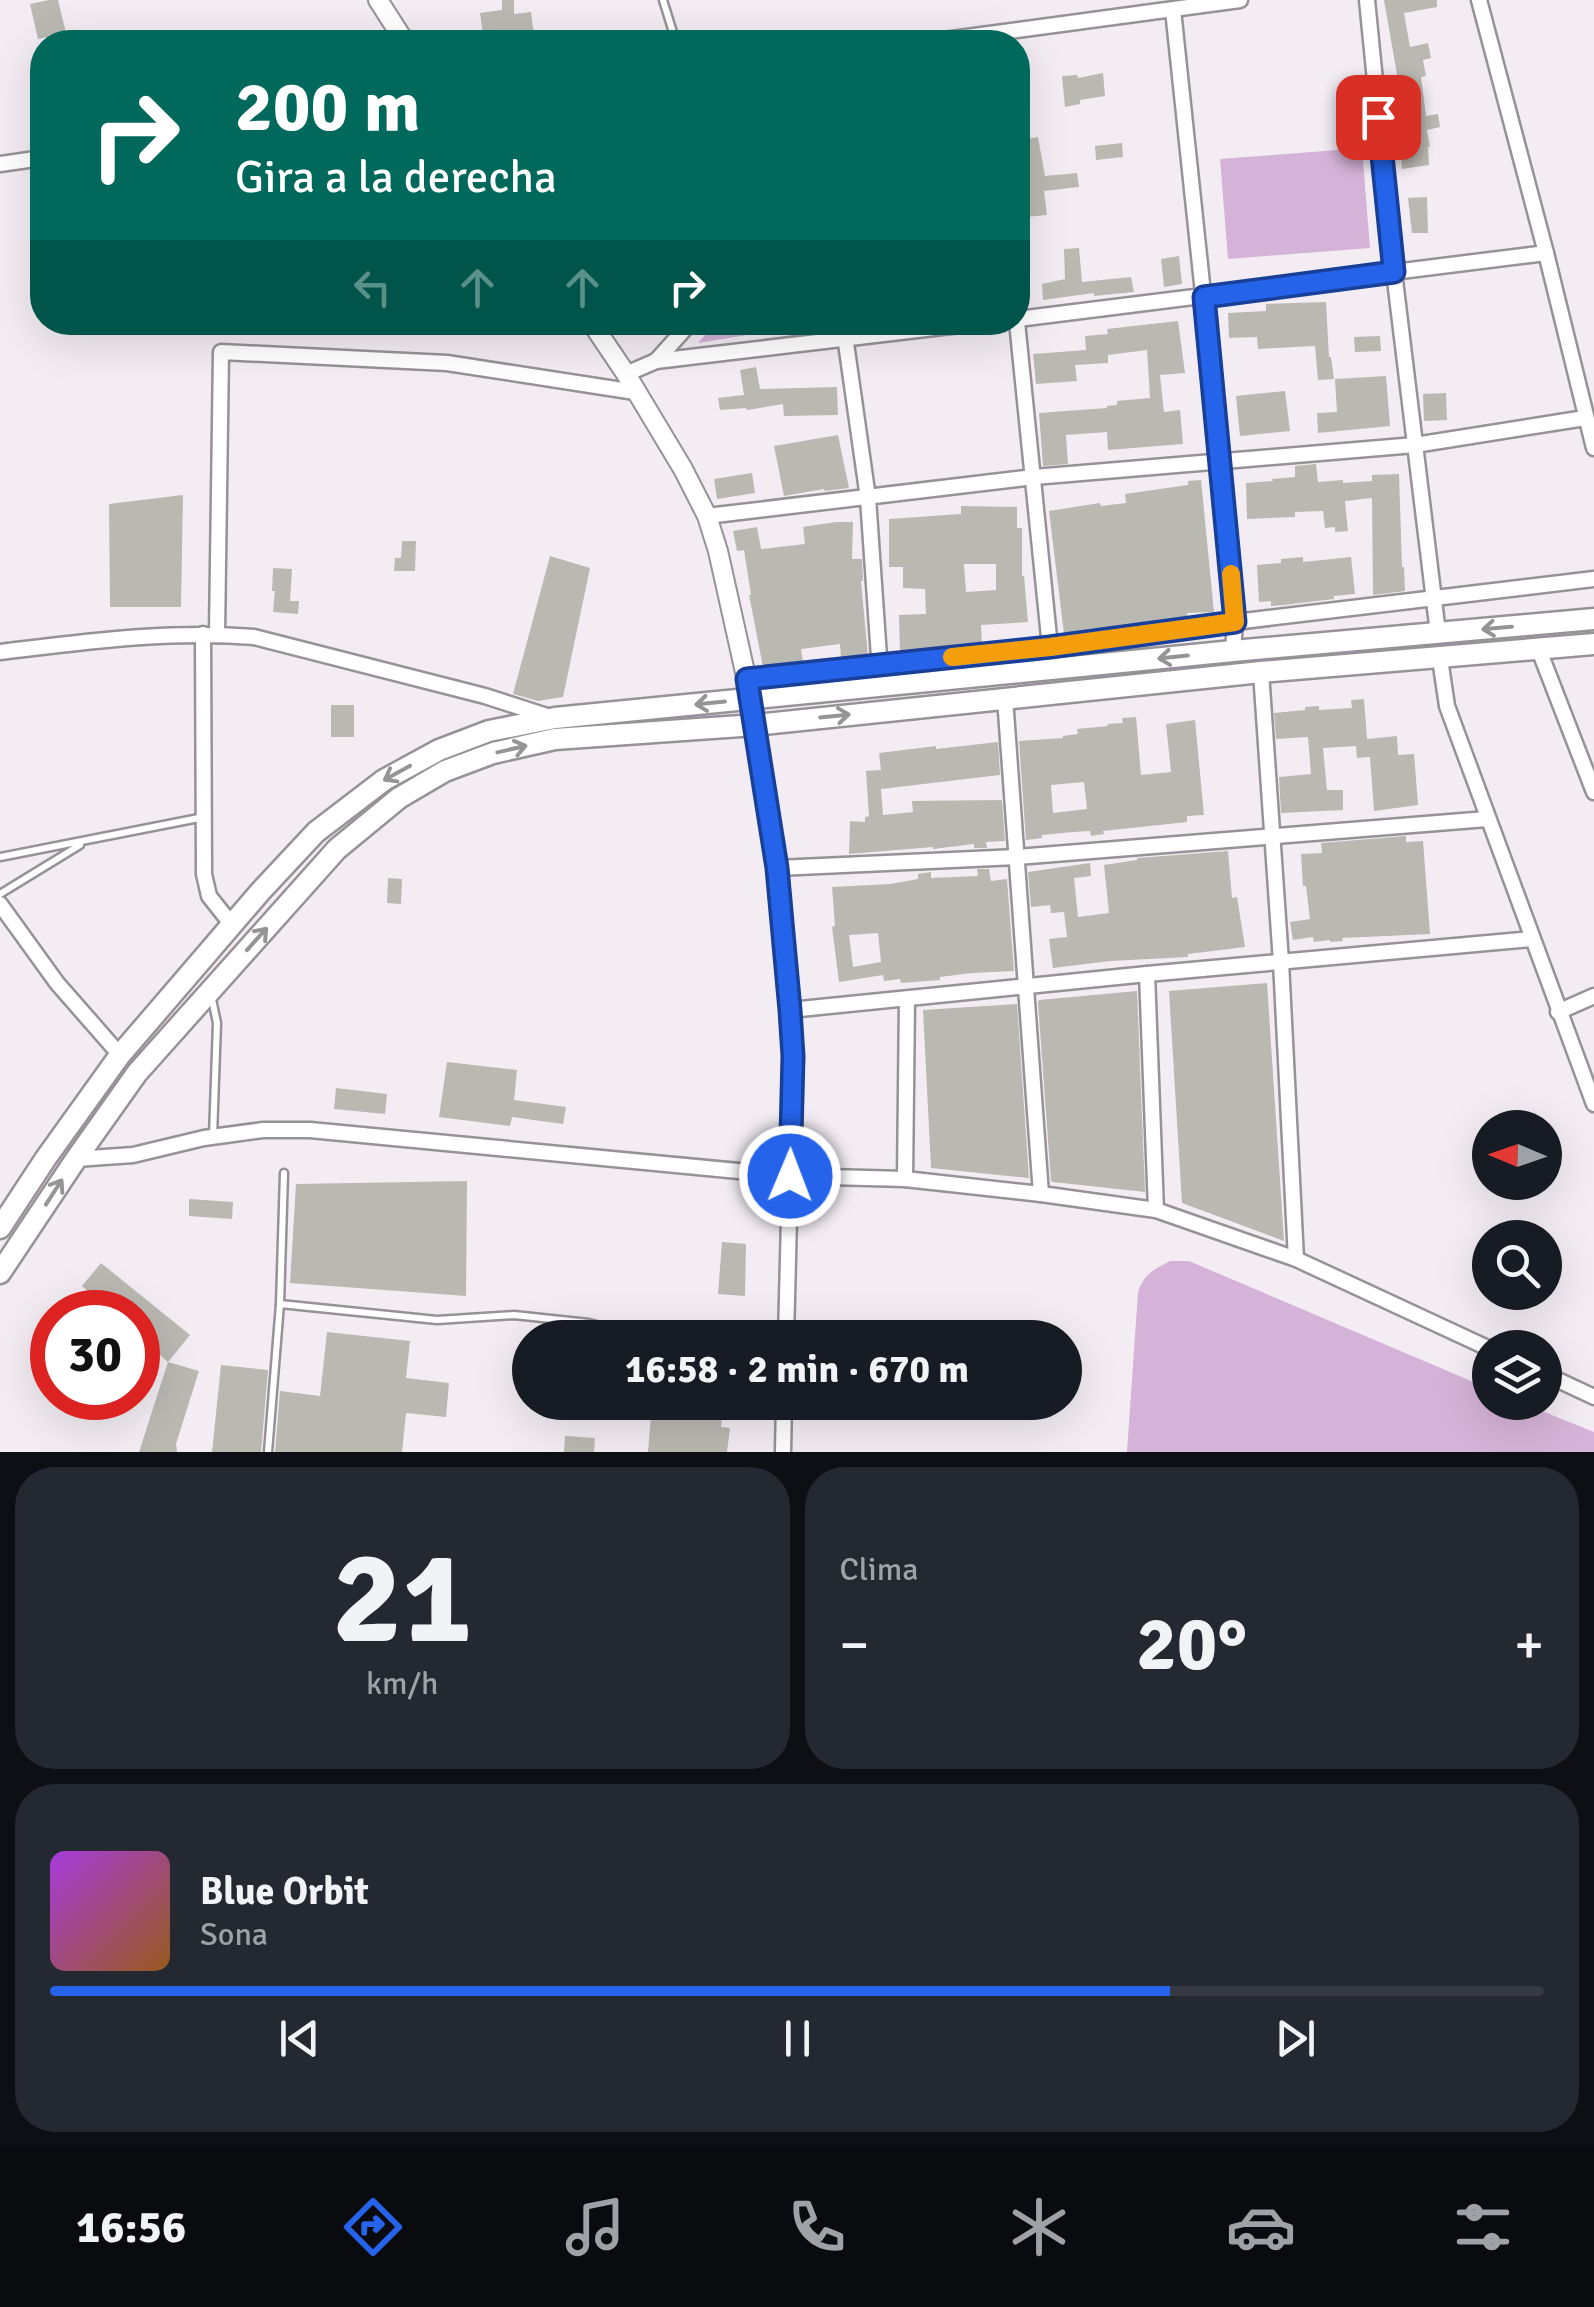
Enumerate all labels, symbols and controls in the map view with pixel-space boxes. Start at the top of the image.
text: 200 m [235,64,420,150]
icon: right [70,70,200,200]
pin [1336,75,1421,160]
icon: arrive [1351,90,1406,145]
text: Gira a la derecha [235,150,557,205]
icon: left [345,260,400,315]
icon: ahead [450,260,505,315]
icon: ahead [555,260,610,315]
icon: right [660,260,715,315]
one-way arrow [1481,618,1513,637]
one-way arrow [1158,648,1190,667]
one-way arrow [695,694,727,713]
one-way arrow [818,706,851,725]
one-way arrow [495,739,527,757]
one-way arrow [382,763,412,783]
one-way arrow [245,927,268,952]
north arrow [1472,1110,1562,1200]
map controls [1472,1110,1562,1420]
position arrow [738,1124,842,1228]
one-way arrow [43,1179,64,1207]
button: search [1472,1220,1562,1310]
speed limit sign: 30 [30,1290,160,1420]
button: layers [1472,1330,1562,1420]
text: 16:58 · 2 min · 670 m [625,1346,969,1393]
text: 21 [332,1519,472,1679]
text: Clima [840,1550,918,1589]
text: 20° [1136,1598,1247,1691]
text: − [840,1611,869,1679]
text: + [1514,1611,1544,1679]
text: km/h [366,1664,438,1703]
text: Blue Orbit [200,1868,369,1915]
text: Sona [200,1915,268,1954]
icon: previous [272,2011,327,2066]
icon: pause [770,2011,825,2066]
icon: next [1268,2011,1323,2066]
icon: directions [338,2192,408,2262]
icon: music [560,2192,630,2262]
icon: phone [782,2192,852,2262]
icon: climate [1004,2192,1074,2262]
icon: car [1226,2192,1296,2262]
icon: filters [1448,2192,1518,2262]
text: 16:56 [76,2200,186,2255]

